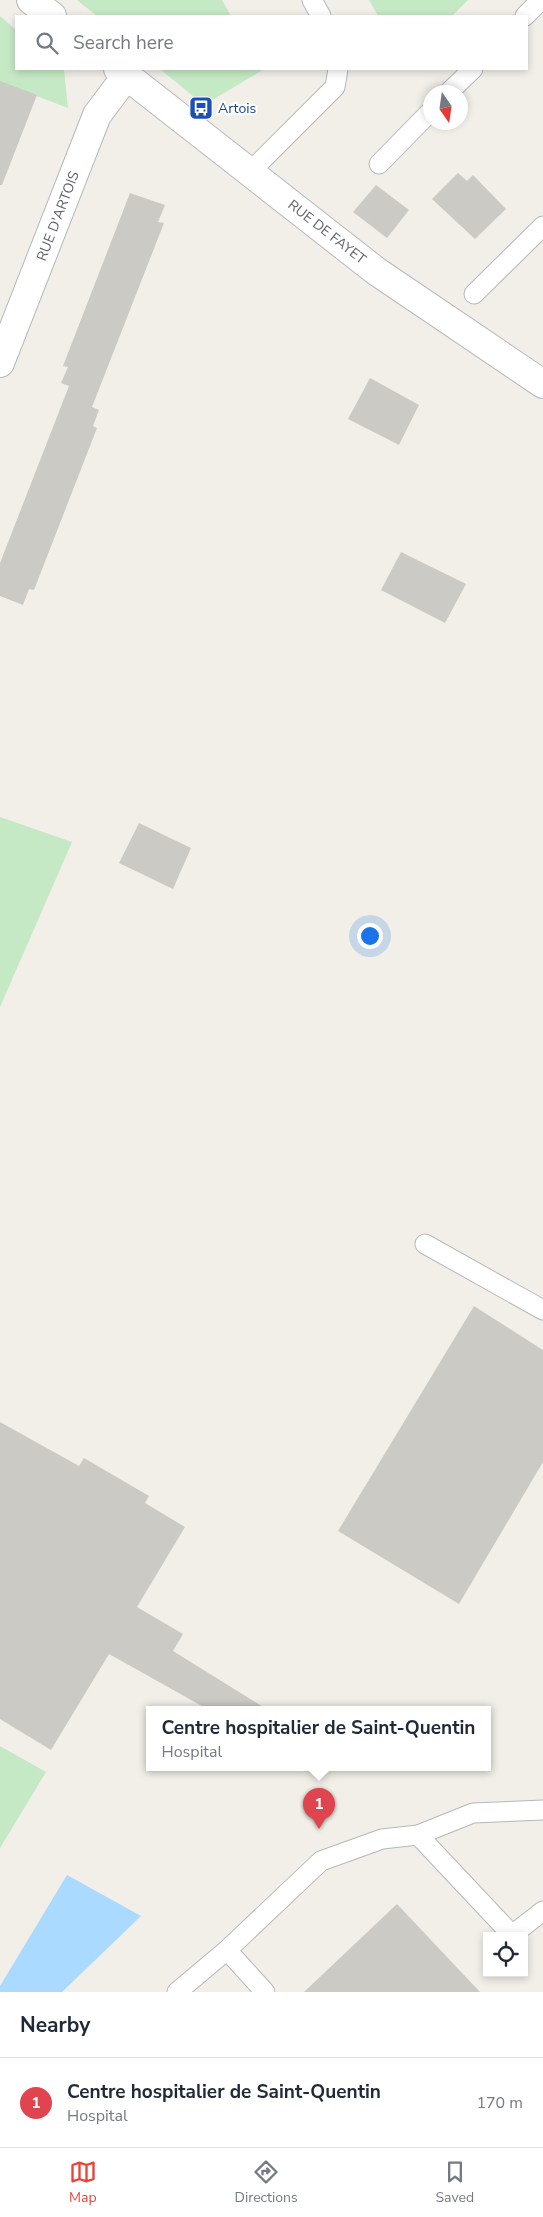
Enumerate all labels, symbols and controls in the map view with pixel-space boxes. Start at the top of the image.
search box [15,15,528,70]
icon: search [33,29,61,57]
text: Search here [73,30,174,56]
north arrow [423,85,468,130]
bus stop icon: Artois [188,95,214,121]
place label: Artois [218,99,256,118]
street label: RUE D'ARTOIS [32,168,84,264]
street label: RUE DE FAYET [284,195,371,269]
your location [357,923,383,949]
popup [146,1706,491,1771]
text: Centre hospitalier de Saint-Quentin [162,1715,475,1741]
text: Hospital [162,1741,222,1763]
pin: 1 [303,1788,335,1829]
map controls [483,1932,528,1977]
button: locate [483,1932,528,1977]
text: Nearby [20,2011,90,2039]
text: Centre hospitalier de Saint-Quentin [67,2079,381,2105]
text: 1 [31,2092,41,2114]
text: 170 m [476,2092,523,2114]
text: Hospital [67,2105,128,2127]
tab: Map [69,2158,97,2207]
tab: Directions [235,2158,298,2207]
tab: Saved [435,2158,474,2207]

